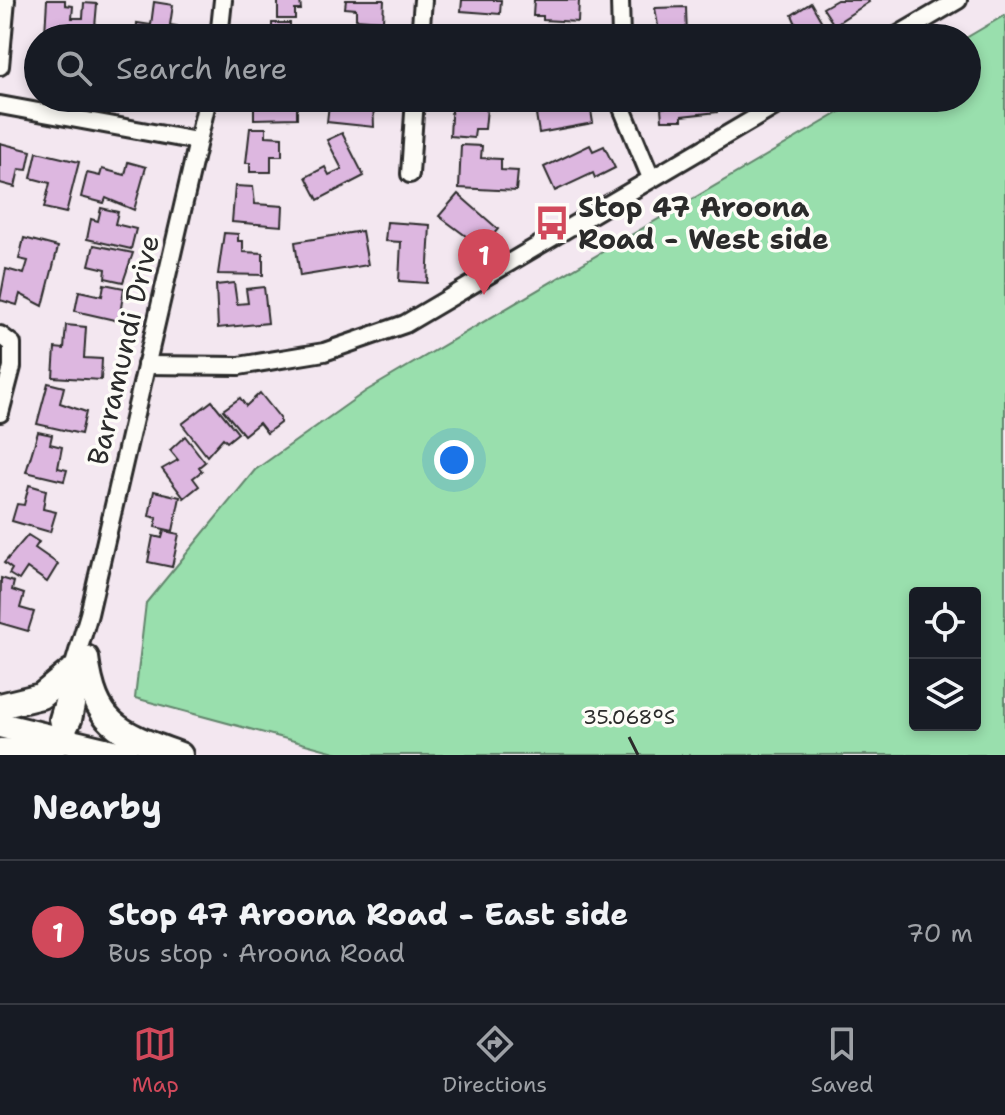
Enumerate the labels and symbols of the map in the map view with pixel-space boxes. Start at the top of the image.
place label: Stop 47 Aroona Road - West side [578,188,829,258]
bus stop icon: Stop 47 Aroona Road - West side [533,204,571,242]
pin: 1 [458,229,510,295]
street label: Barramundi Drive [78,231,168,469]
your location [434,440,474,480]
text: 35.068°S [583,704,675,730]

